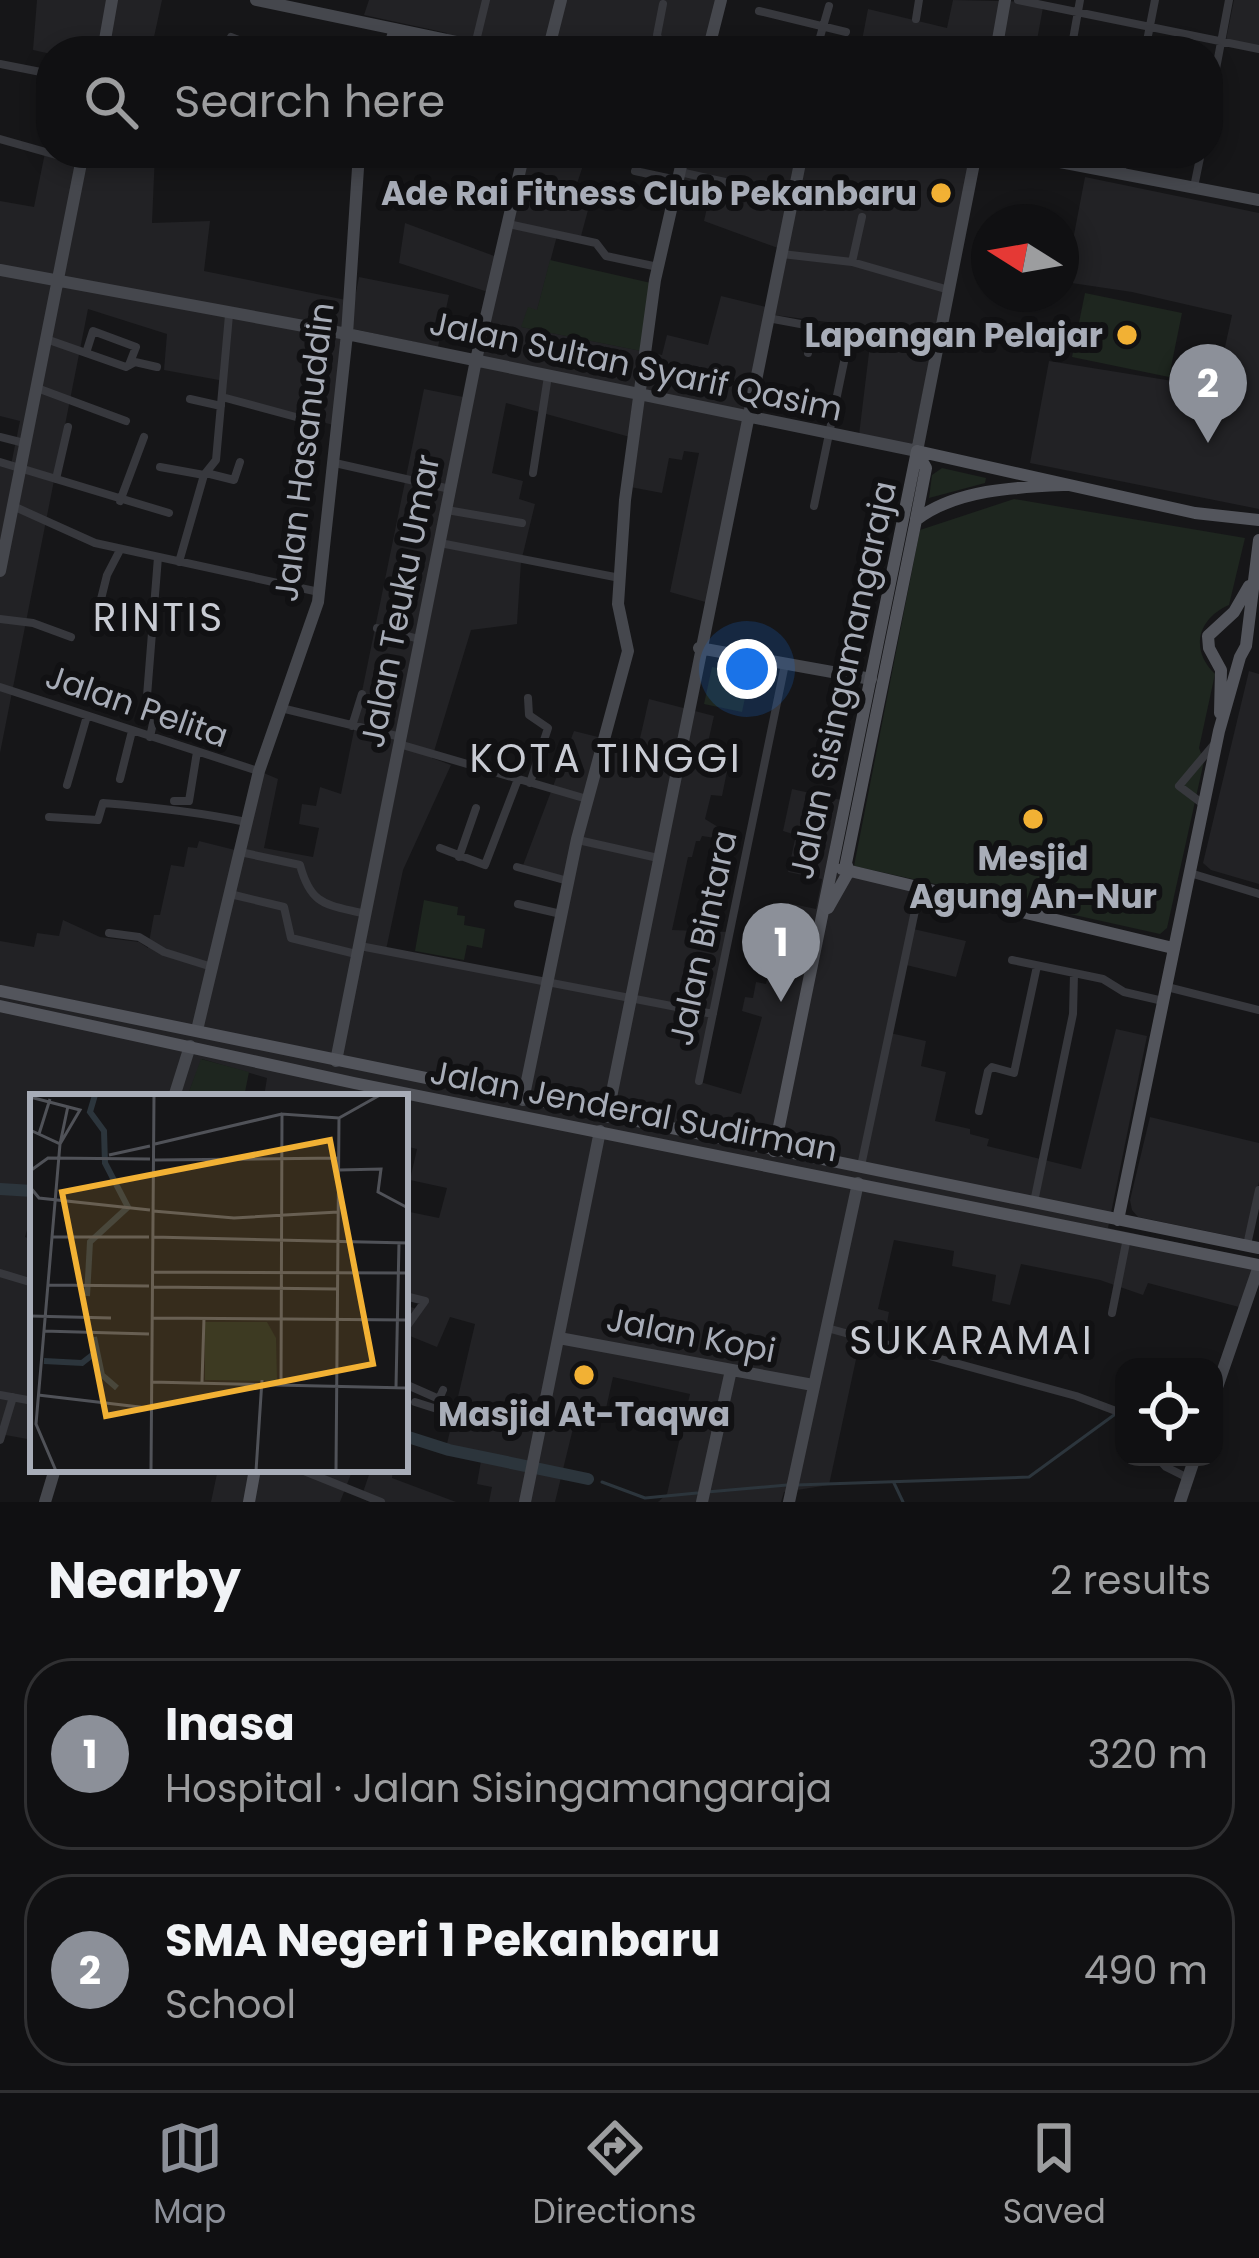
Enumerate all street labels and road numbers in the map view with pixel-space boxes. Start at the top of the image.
street label: Jalan Sultan Syarif Qasim [425,299,847,433]
street label: Jalan Hasanuddin [262,300,346,604]
street label: Jalan Teuku Umar [349,451,451,751]
street label: Jalan Sisingamangaraja [778,477,908,883]
street label: Jalan Pelita [39,653,235,759]
street label: Jalan Bintara [657,826,749,1050]
street label: Jalan Jenderal Sudirman [426,1048,842,1174]
street label: Jalan Kopi [602,1296,780,1374]

